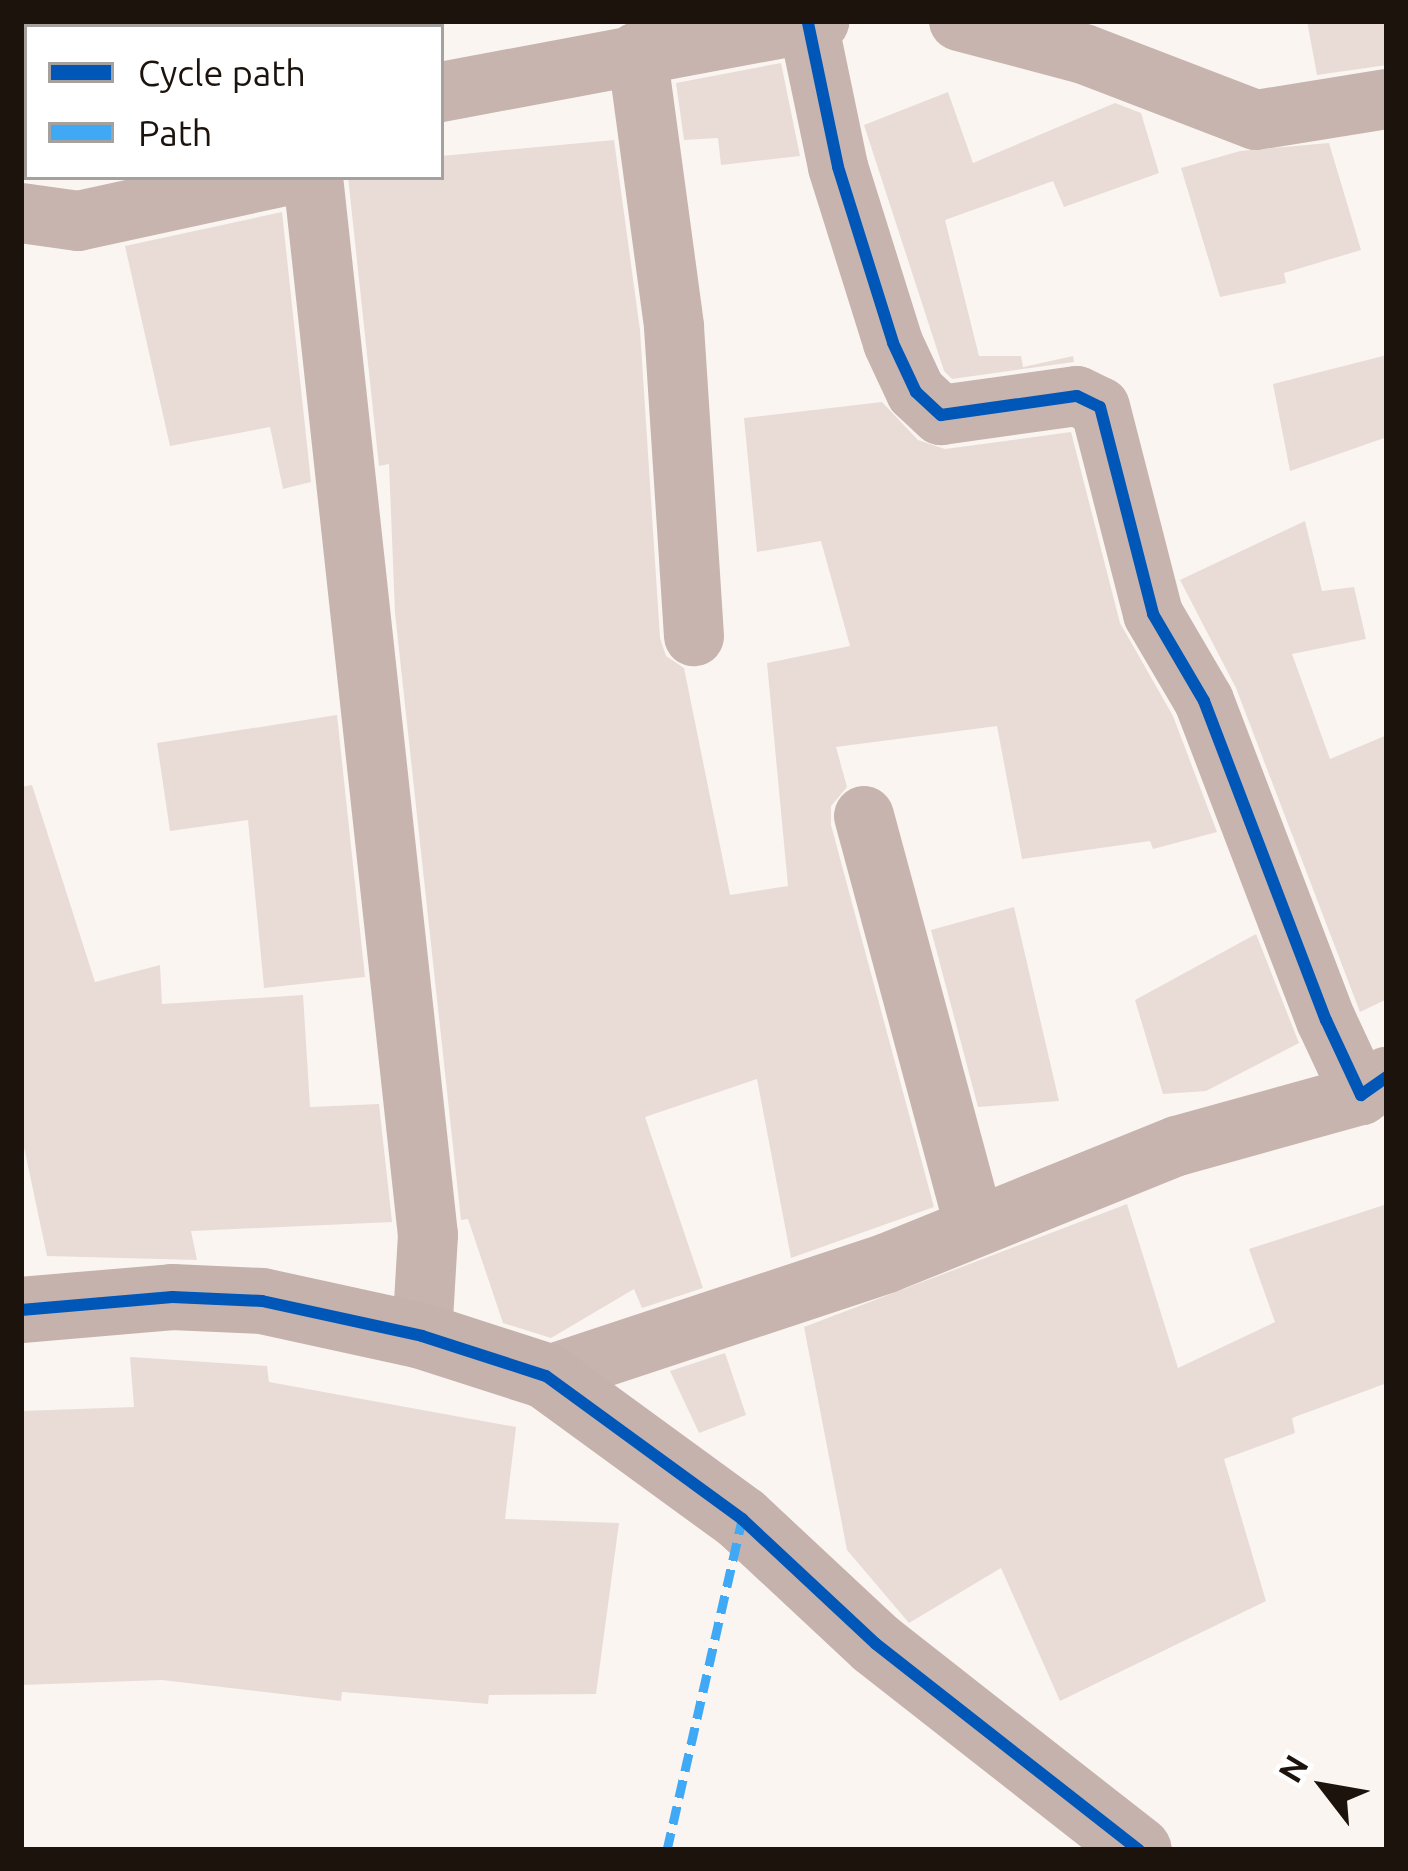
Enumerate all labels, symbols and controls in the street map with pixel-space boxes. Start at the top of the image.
legend [24,24,444,180]
text: Cycle path [138,52,306,93]
text: Path [138,112,212,153]
north arrow [1264,1727,1384,1847]
text: N [1271,1748,1315,1788]

